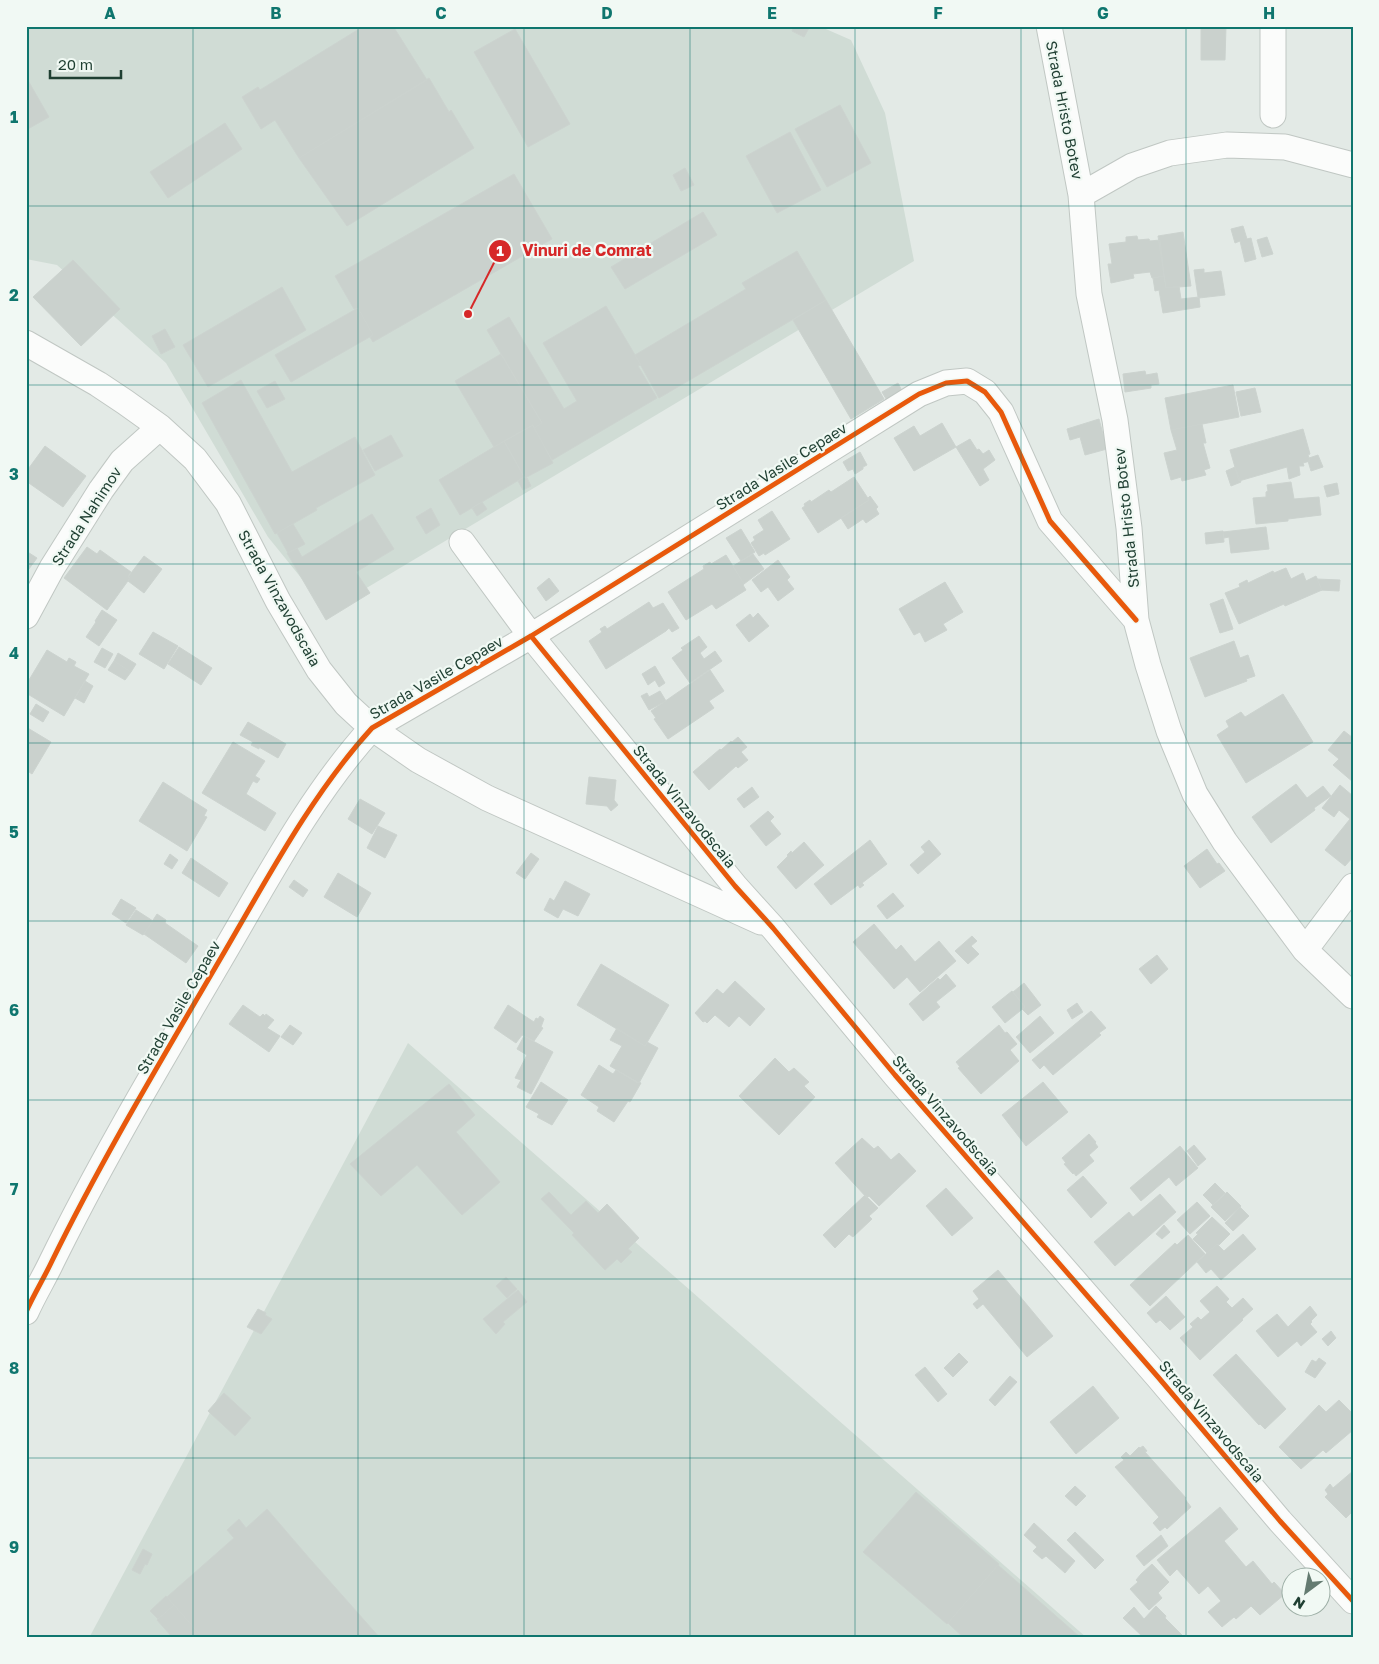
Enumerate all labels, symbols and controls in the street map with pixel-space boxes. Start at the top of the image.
text: A [104,3,116,23]
text: B [270,3,282,23]
text: C [435,3,447,23]
text: D [601,3,613,23]
text: E [767,3,777,23]
text: F [933,3,943,23]
text: G [1097,3,1109,23]
text: H [1263,3,1275,23]
street label: Strada Hristo Botev [1043,39,1087,181]
scale bar [50,48,121,80]
text: 20 m [58,55,93,73]
text: 1 [10,107,18,127]
callout: Vinuri de Comrat [487,235,662,266]
text: Vinuri de Comrat [522,240,652,260]
text: 1 [496,241,504,259]
text: 2 [9,285,19,305]
street label: Strada Vasile Cepaev [712,418,850,514]
street label: Strada Hristo Botev [1110,446,1142,589]
street label: Strada Nahimov [47,463,125,569]
text: 3 [9,464,19,484]
street label: Strada Vinzavodscaia [235,527,325,669]
street label: Strada Vasile Cepaev [366,631,506,723]
text: 4 [9,643,19,663]
street label: Strada Vinzavodscaia [630,741,740,871]
text: 5 [9,822,19,842]
street label: Strada Vasile Cepaev [132,937,224,1077]
text: 6 [9,1000,19,1020]
street label: Strada Vinzavodscaia [889,1051,1003,1179]
text: 7 [10,1179,19,1199]
street label: Strada Vinzavodscaia [1156,1356,1268,1486]
text: 8 [9,1358,19,1378]
text: 9 [9,1537,19,1557]
north arrow [1282,1566,1332,1616]
text: N [1290,1593,1308,1613]

